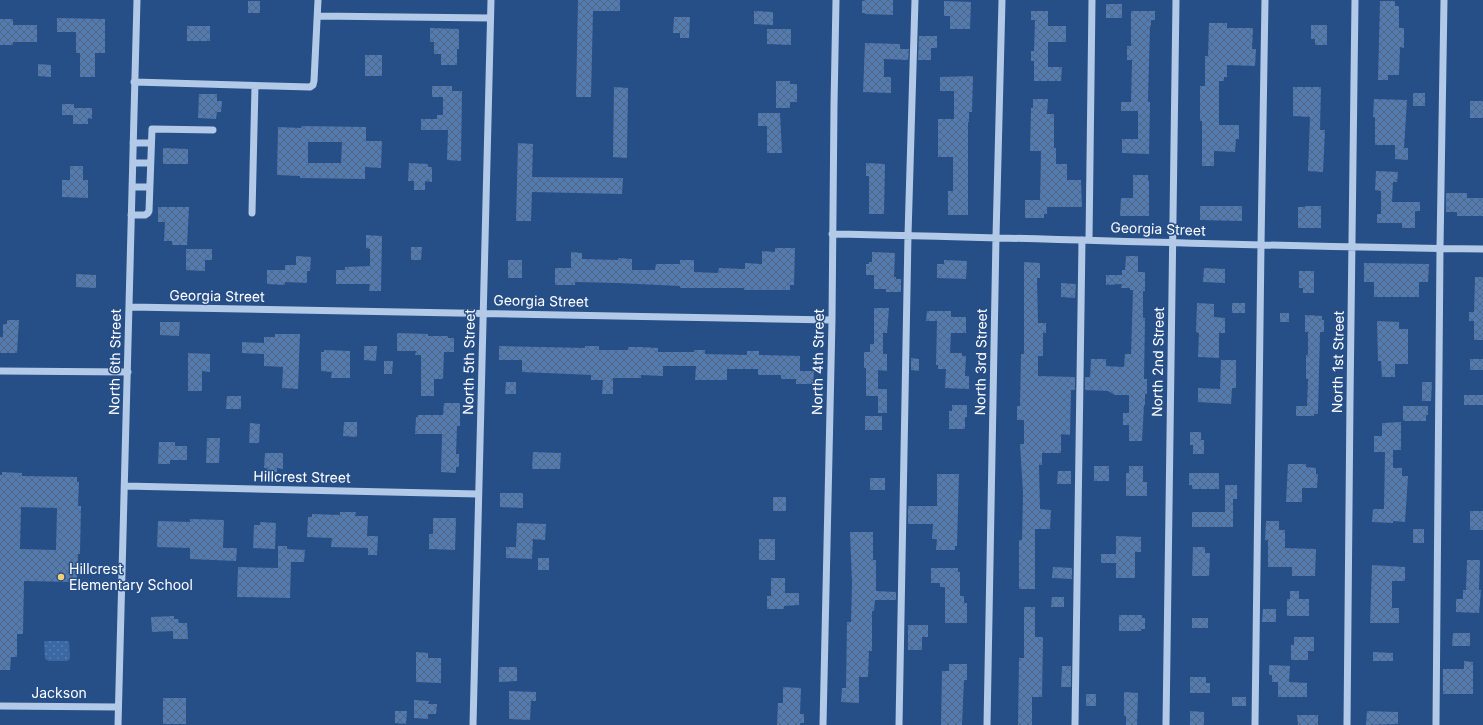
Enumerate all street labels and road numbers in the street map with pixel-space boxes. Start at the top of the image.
street label: Georgia Street [1110,218,1206,239]
street label: Georgia Street [169,286,265,305]
street label: Georgia Street [493,291,589,310]
street label: North 2nd Street [1148,306,1167,417]
street label: North 6th Street [105,308,124,415]
street label: North 5th Street [459,308,478,415]
street label: North 4th Street [808,308,827,415]
street label: North 3rd Street [971,308,990,416]
street label: North 1st Street [1328,310,1347,413]
street label: Hillcrest Street [253,467,351,486]
street label: Jackson [31,684,87,701]

